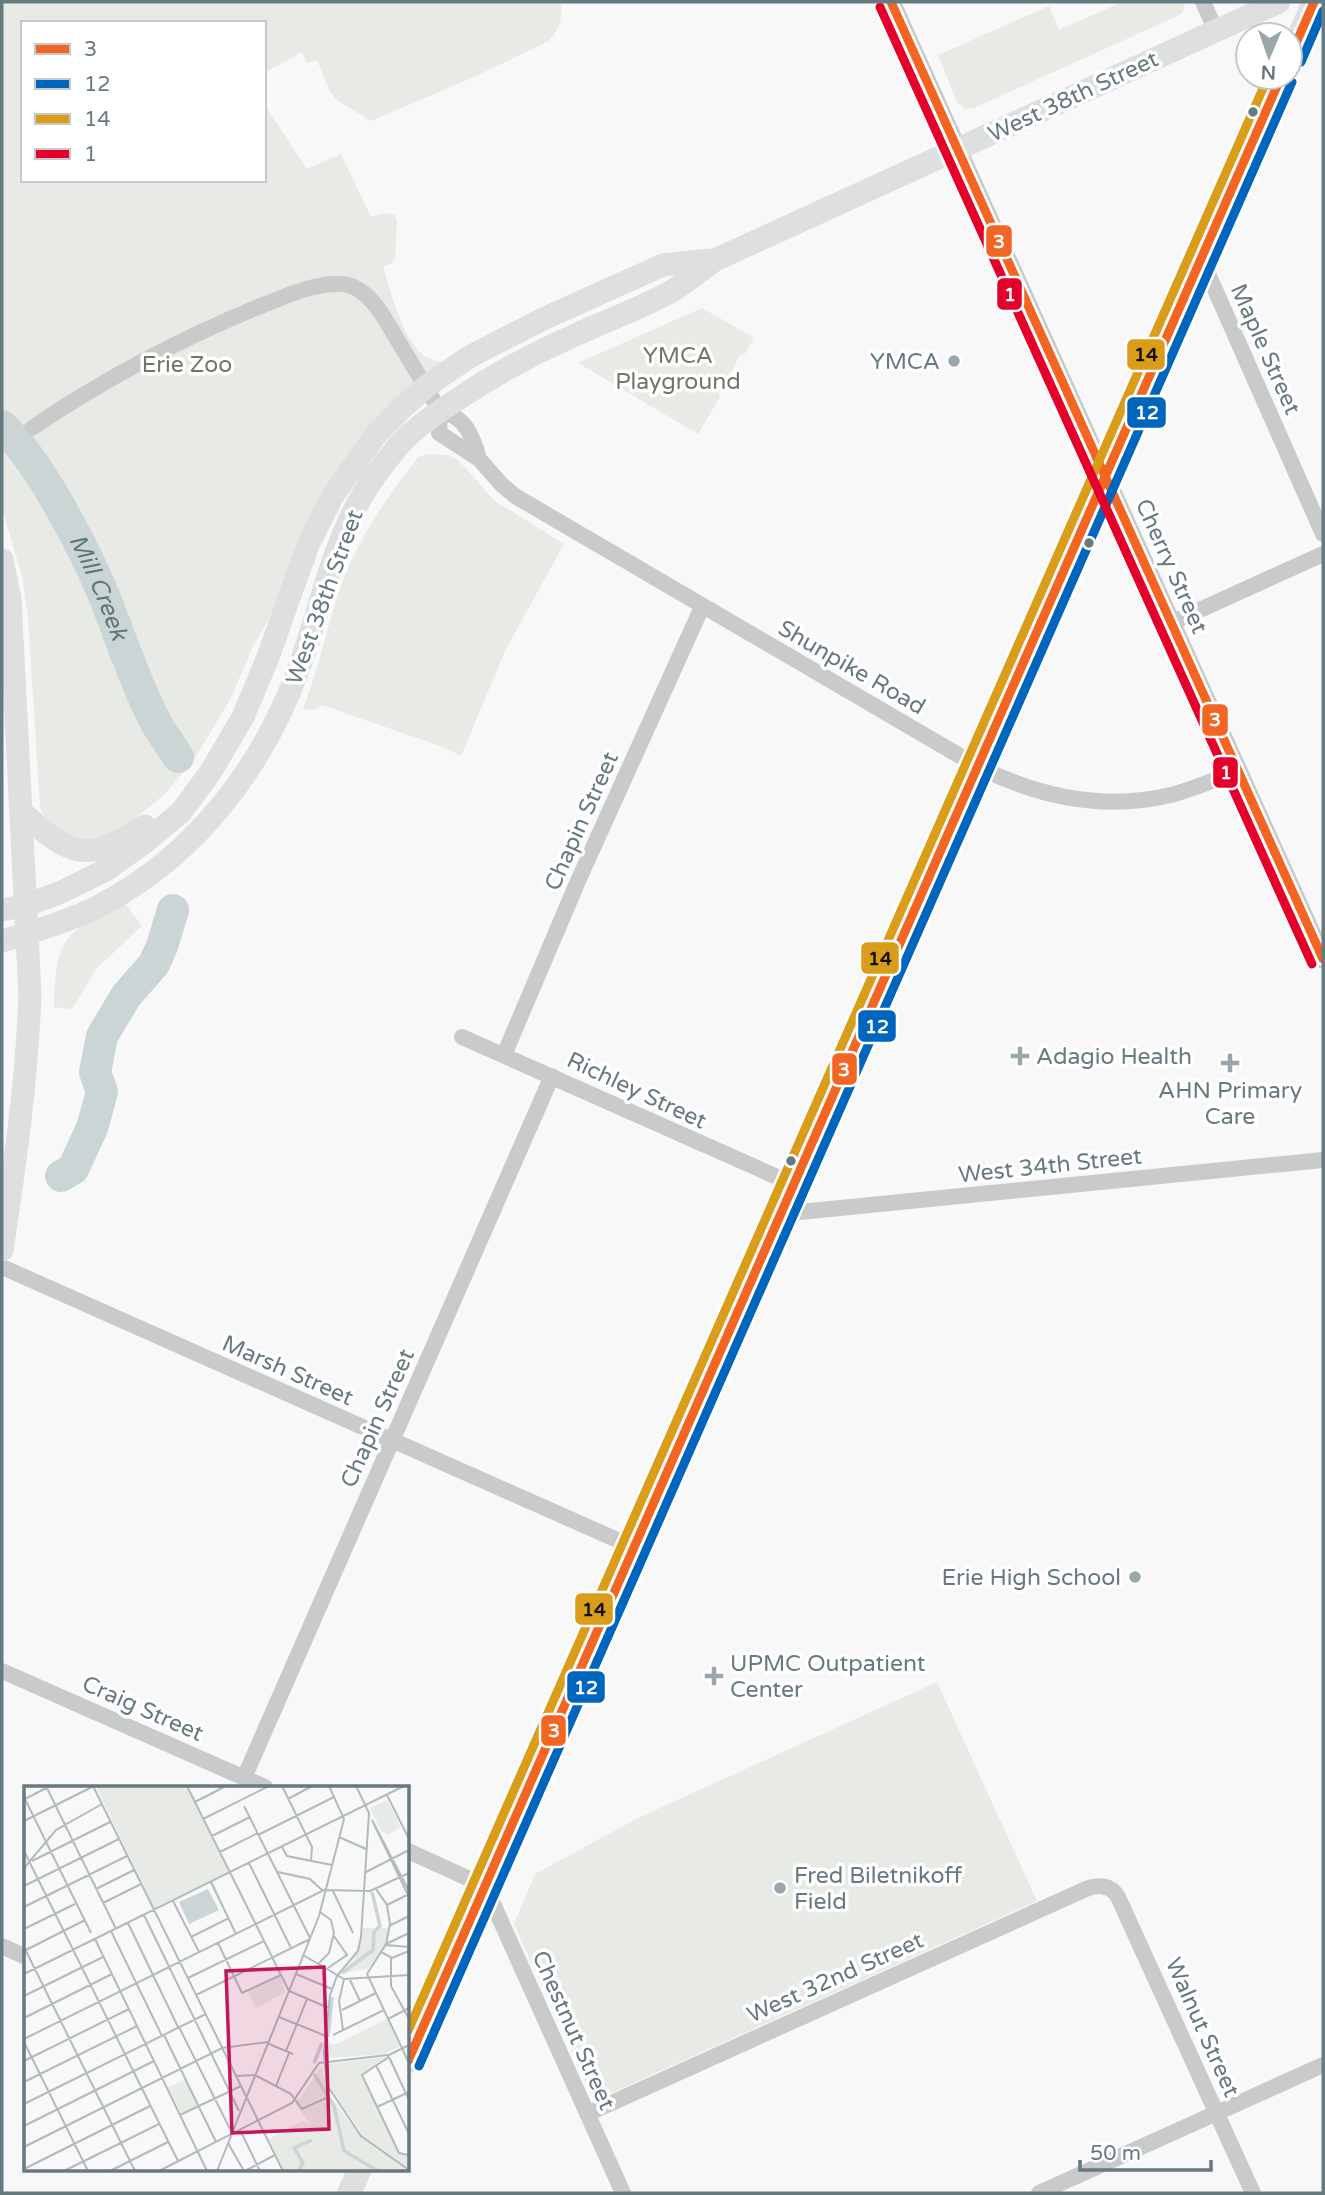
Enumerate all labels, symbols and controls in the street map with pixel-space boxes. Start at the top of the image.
legend [21,21,266,182]
north arrow [1234,21,1304,91]
text: 3 [84,37,97,62]
street label: West 38th Street [984,45,1163,149]
text: N [1260,61,1276,83]
text: 12 [84,72,110,97]
unlabelled marker [1246,105,1260,119]
text: 14 [84,107,110,132]
text: 1 [84,142,97,167]
line badge: 3 [985,224,1013,258]
text: 3 [993,231,1005,253]
line badge: 1 [996,277,1023,311]
street label: Maple Street [1224,280,1306,419]
text: 1 [1004,284,1016,306]
line badge: 14 [1126,338,1166,371]
park label: YMCA Playground [615,342,741,396]
text: 14 [1134,344,1158,366]
place label: YMCA [870,348,940,376]
park label: Erie Zoo [142,351,232,379]
marker: YMCA [946,353,962,369]
line badge: 12 [1126,396,1167,429]
text: 12 [1135,402,1159,424]
street label: Cherry Street [1129,495,1213,638]
street label: West 38th Street [280,506,370,689]
water label: Mill Creek [62,529,134,646]
unlabelled marker [1082,536,1096,550]
street label: Shunpike Road [773,614,930,721]
line badge: 3 [1201,703,1229,737]
text: 3 [1209,709,1221,731]
street label: Chapin Street [539,748,625,895]
line badge: 1 [1212,756,1239,789]
text: 1 [1220,762,1232,784]
line badge: 14 [860,941,900,975]
text: 14 [868,948,892,970]
line badge: 12 [857,1009,897,1043]
text: 12 [865,1016,889,1038]
place label: Adagio Health [1036,1043,1192,1071]
street label: Richley Street [562,1046,711,1136]
marker: Adagio Health [1010,1046,1030,1066]
line badge: 3 [831,1052,858,1086]
marker: AHN Primary Care [1220,1053,1240,1073]
text: 3 [838,1059,850,1081]
place label: AHN Primary Care [1158,1077,1302,1131]
street label: West 34th Street [957,1142,1143,1190]
unlabelled marker [784,1154,798,1168]
street label: Marsh Street [218,1330,358,1412]
street label: Chapin Street [335,1345,421,1492]
place label: Erie High School [941,1564,1121,1592]
marker: Erie High School [1127,1569,1143,1585]
line badge: 14 [574,1592,614,1626]
text: 14 [582,1599,606,1621]
place label: UPMC Outpatient Center [730,1650,926,1704]
marker: UPMC Outpatient Center [704,1666,724,1686]
street label: Craig Street [78,1670,208,1748]
line badge: 12 [566,1670,606,1704]
text: 12 [574,1677,598,1699]
line badge: 3 [540,1714,567,1747]
text: 3 [548,1720,560,1742]
inset map [24,1786,410,2170]
place label: Fred Biletnikoff Field [794,1862,962,1916]
marker: Fred Biletnikoff Field [772,1880,788,1896]
street label: West 32nd Street [743,1926,928,2029]
street label: Chestnut Street [525,1947,621,2114]
street label: Walnut Street [1159,1953,1245,2102]
scale bar [1080,2128,1211,2172]
text: 50 m [1090,2141,1141,2166]

